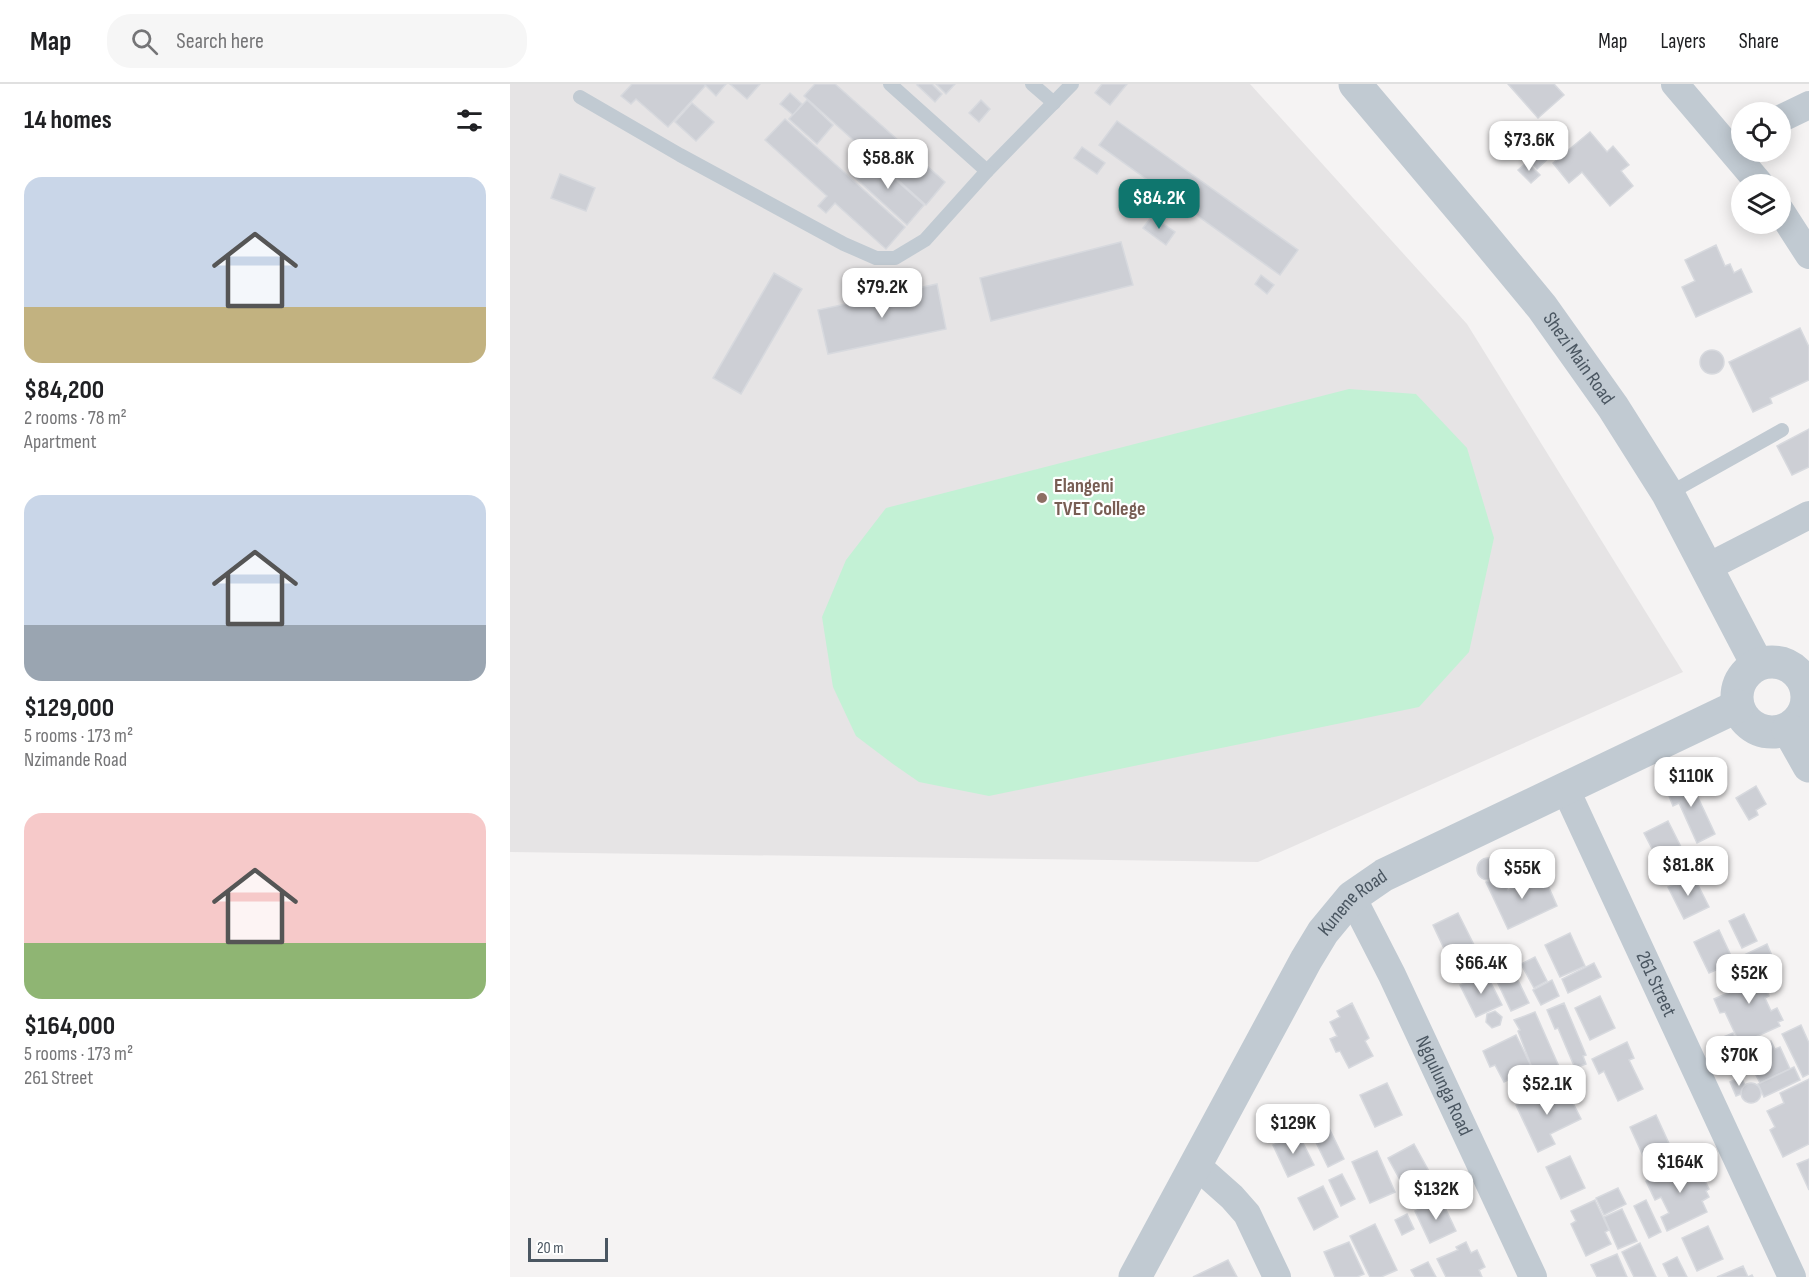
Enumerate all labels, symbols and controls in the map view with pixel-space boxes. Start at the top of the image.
search box [107,14,527,68]
text: Map [30,25,71,58]
icon: search [128,25,161,58]
text: Search here [176,28,264,55]
text: Map [1598,29,1627,54]
text: Layers [1660,29,1706,54]
text: Share [1739,29,1779,54]
map controls [1731,102,1791,234]
button: locate [1731,102,1791,162]
icon: filters [453,104,486,137]
text: 14 homes [24,105,112,136]
pin: $73.6K [1480,121,1578,172]
text: $73.6K [1503,128,1555,152]
pin: $58.8K [839,139,937,190]
text: $58.8K [862,146,914,170]
button: layers [1731,174,1791,234]
pin: $84.2K [1110,179,1208,230]
text: $84.2K [1133,186,1185,210]
icon: home [201,216,309,324]
pin: $79.2K [833,268,931,319]
text: $79.2K [856,275,908,299]
street label: Shezi Main Road [1537,307,1619,409]
text: $84,200 [24,375,104,406]
text: 2 rooms · 78 m² [24,406,127,430]
text: Apartment [24,430,97,454]
place label: Elangeni TVET College [1054,474,1146,521]
marker: Elangeni TVET College [1035,491,1049,505]
icon: home [201,534,309,642]
text: $129,000 [24,693,114,724]
text: 5 rooms · 173 m² [24,724,133,748]
text: Nzimande Road [24,748,127,772]
pin: $110K [1649,757,1733,808]
text: $110K [1668,764,1714,788]
pin: $81.8K [1639,846,1737,897]
pin: $55K [1486,849,1558,900]
icon: home [201,852,309,960]
text: $81.8K [1662,853,1714,877]
text: $55K [1503,856,1541,880]
street label: Kunene Road [1313,864,1392,941]
pin: $66.4K [1432,944,1530,995]
street label: 261 Street [1630,947,1681,1020]
text: $66.4K [1455,951,1507,975]
pin: $52K [1713,954,1785,1005]
text: $52K [1730,961,1768,985]
text: $164,000 [24,1011,115,1042]
street label: Ngqulunga Road [1410,1032,1477,1140]
pin: $70K [1703,1036,1775,1087]
text: 5 rooms · 173 m² [24,1042,133,1066]
text: $70K [1720,1043,1758,1067]
pin: $52.1K [1498,1065,1596,1116]
text: 261 Street [24,1066,93,1090]
text: $52.1K [1522,1072,1572,1096]
pin: $129K [1251,1104,1335,1155]
text: $129K [1270,1111,1316,1135]
pin: $164K [1638,1143,1722,1194]
text: $164K [1657,1150,1703,1174]
pin: $132K [1394,1170,1478,1221]
text: $132K [1413,1177,1459,1201]
scale bar [528,1235,608,1262]
text: 20 m [537,1239,564,1258]

